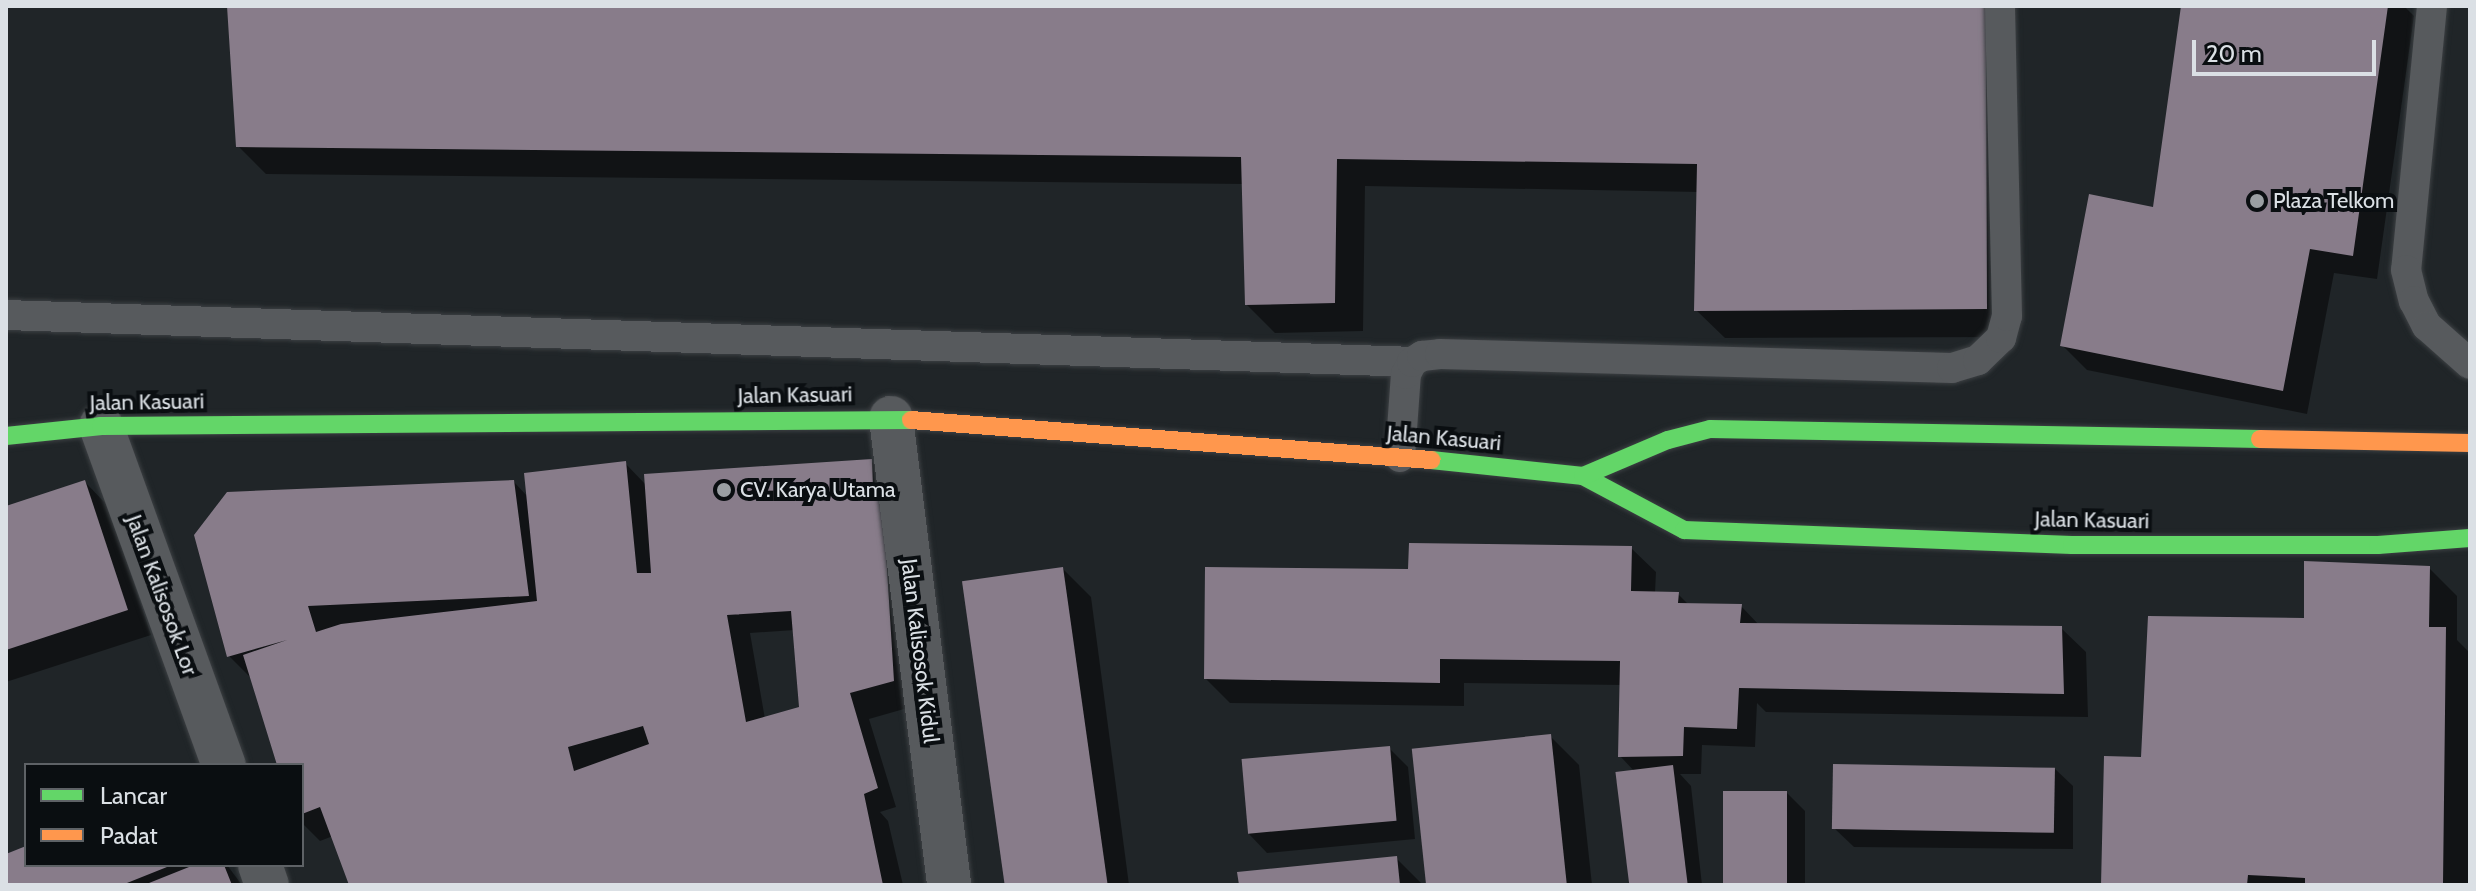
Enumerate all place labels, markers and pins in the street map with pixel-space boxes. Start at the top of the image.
place label: Plaza Telkom [2273,188,2394,214]
marker: Plaza Telkom [2248,192,2266,210]
place label: CV. Karya Utama [740,477,896,503]
marker: CV. Karya Utama [715,481,733,499]

